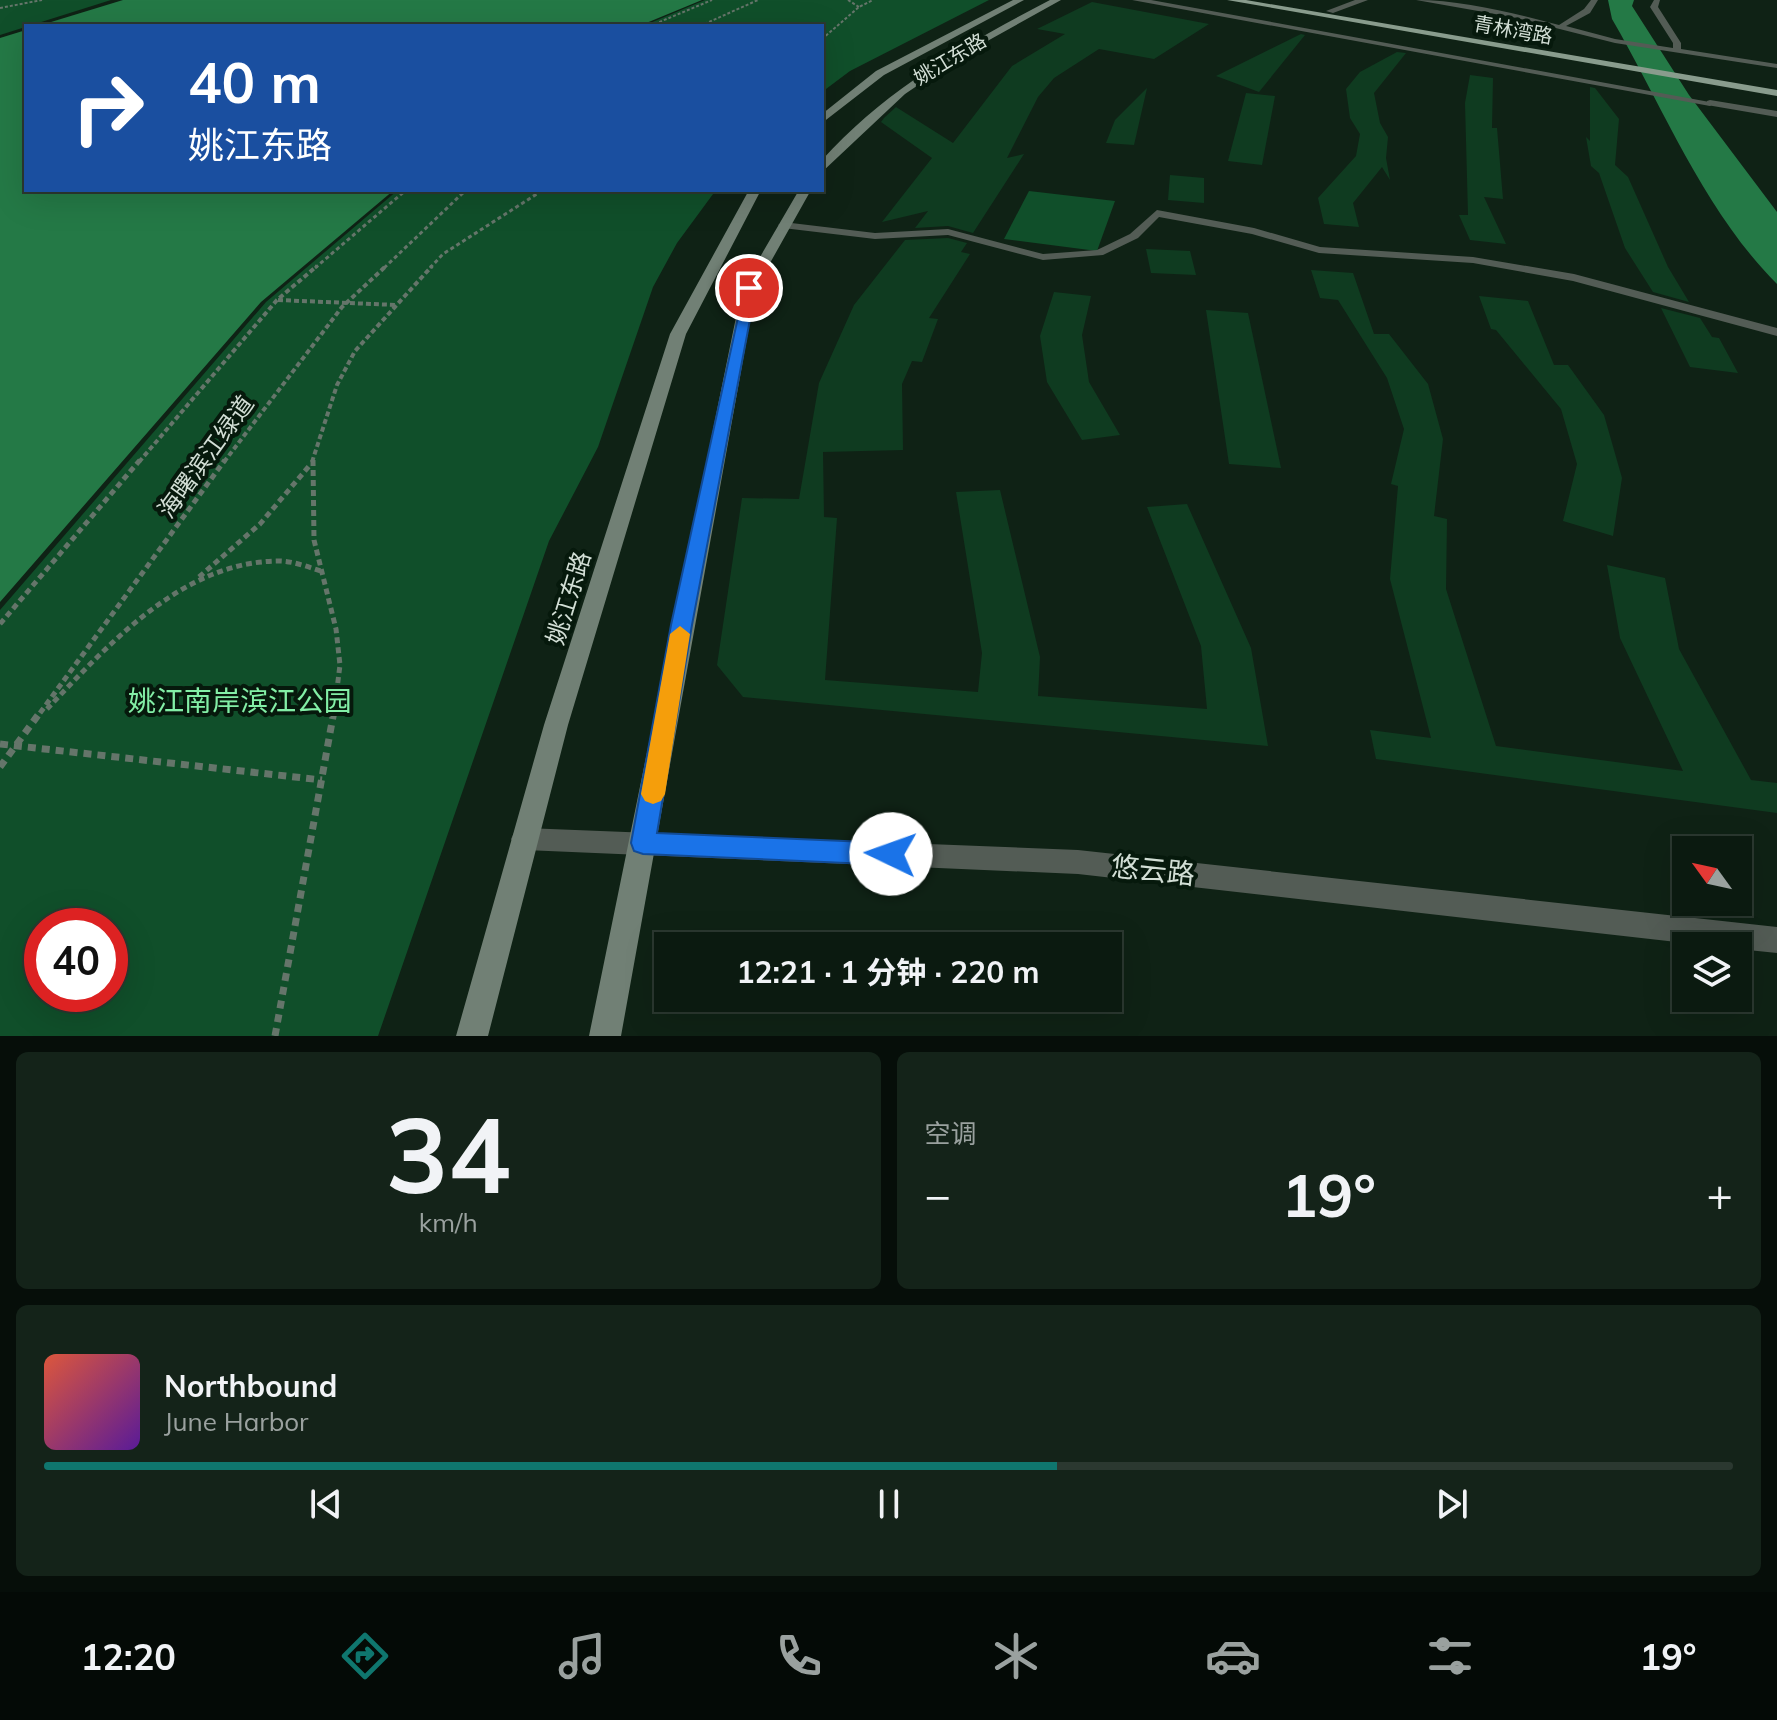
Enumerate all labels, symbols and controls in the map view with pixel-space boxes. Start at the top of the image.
street label: 青林湾路 [1472,10,1555,49]
street label: 姚江东路 [909,27,990,90]
text: 40 m [188,47,321,117]
icon: right [56,56,160,160]
text: 姚江东路 [188,122,332,167]
pin [715,254,783,322]
icon: arrive [727,266,771,310]
street label: 海曙滨江绿道 [151,389,260,523]
street label: 姚江东路 [540,547,596,648]
park label: 姚江南岸滨江公园 [128,683,352,718]
position arrow [849,812,933,896]
north arrow [1672,836,1752,916]
map controls [1672,836,1752,1012]
street label: 悠云路 [1109,848,1197,891]
speed limit sign: 40 [24,908,128,1012]
button: layers [1672,932,1752,1012]
text: 12:21 · 1 分钟 · 220 m [737,953,1039,991]
text: 34 [386,1088,511,1219]
text: 空调 [925,1117,977,1150]
text: 19° [1281,1157,1376,1232]
text: − [925,1167,951,1222]
text: + [1707,1167,1733,1222]
text: km/h [419,1206,478,1239]
text: Northbound [164,1367,337,1405]
text: June Harbor [164,1405,309,1438]
icon: previous [304,1482,348,1526]
icon: pause [867,1482,911,1526]
icon: next [1430,1482,1474,1526]
icon: directions [337,1628,393,1684]
icon: music [554,1628,610,1684]
icon: phone [771,1628,827,1684]
icon: climate [988,1628,1044,1684]
icon: car [1205,1628,1261,1684]
icon: filters [1422,1628,1478,1684]
text: 12:20 [81,1634,176,1679]
text: 19° [1640,1634,1696,1679]

